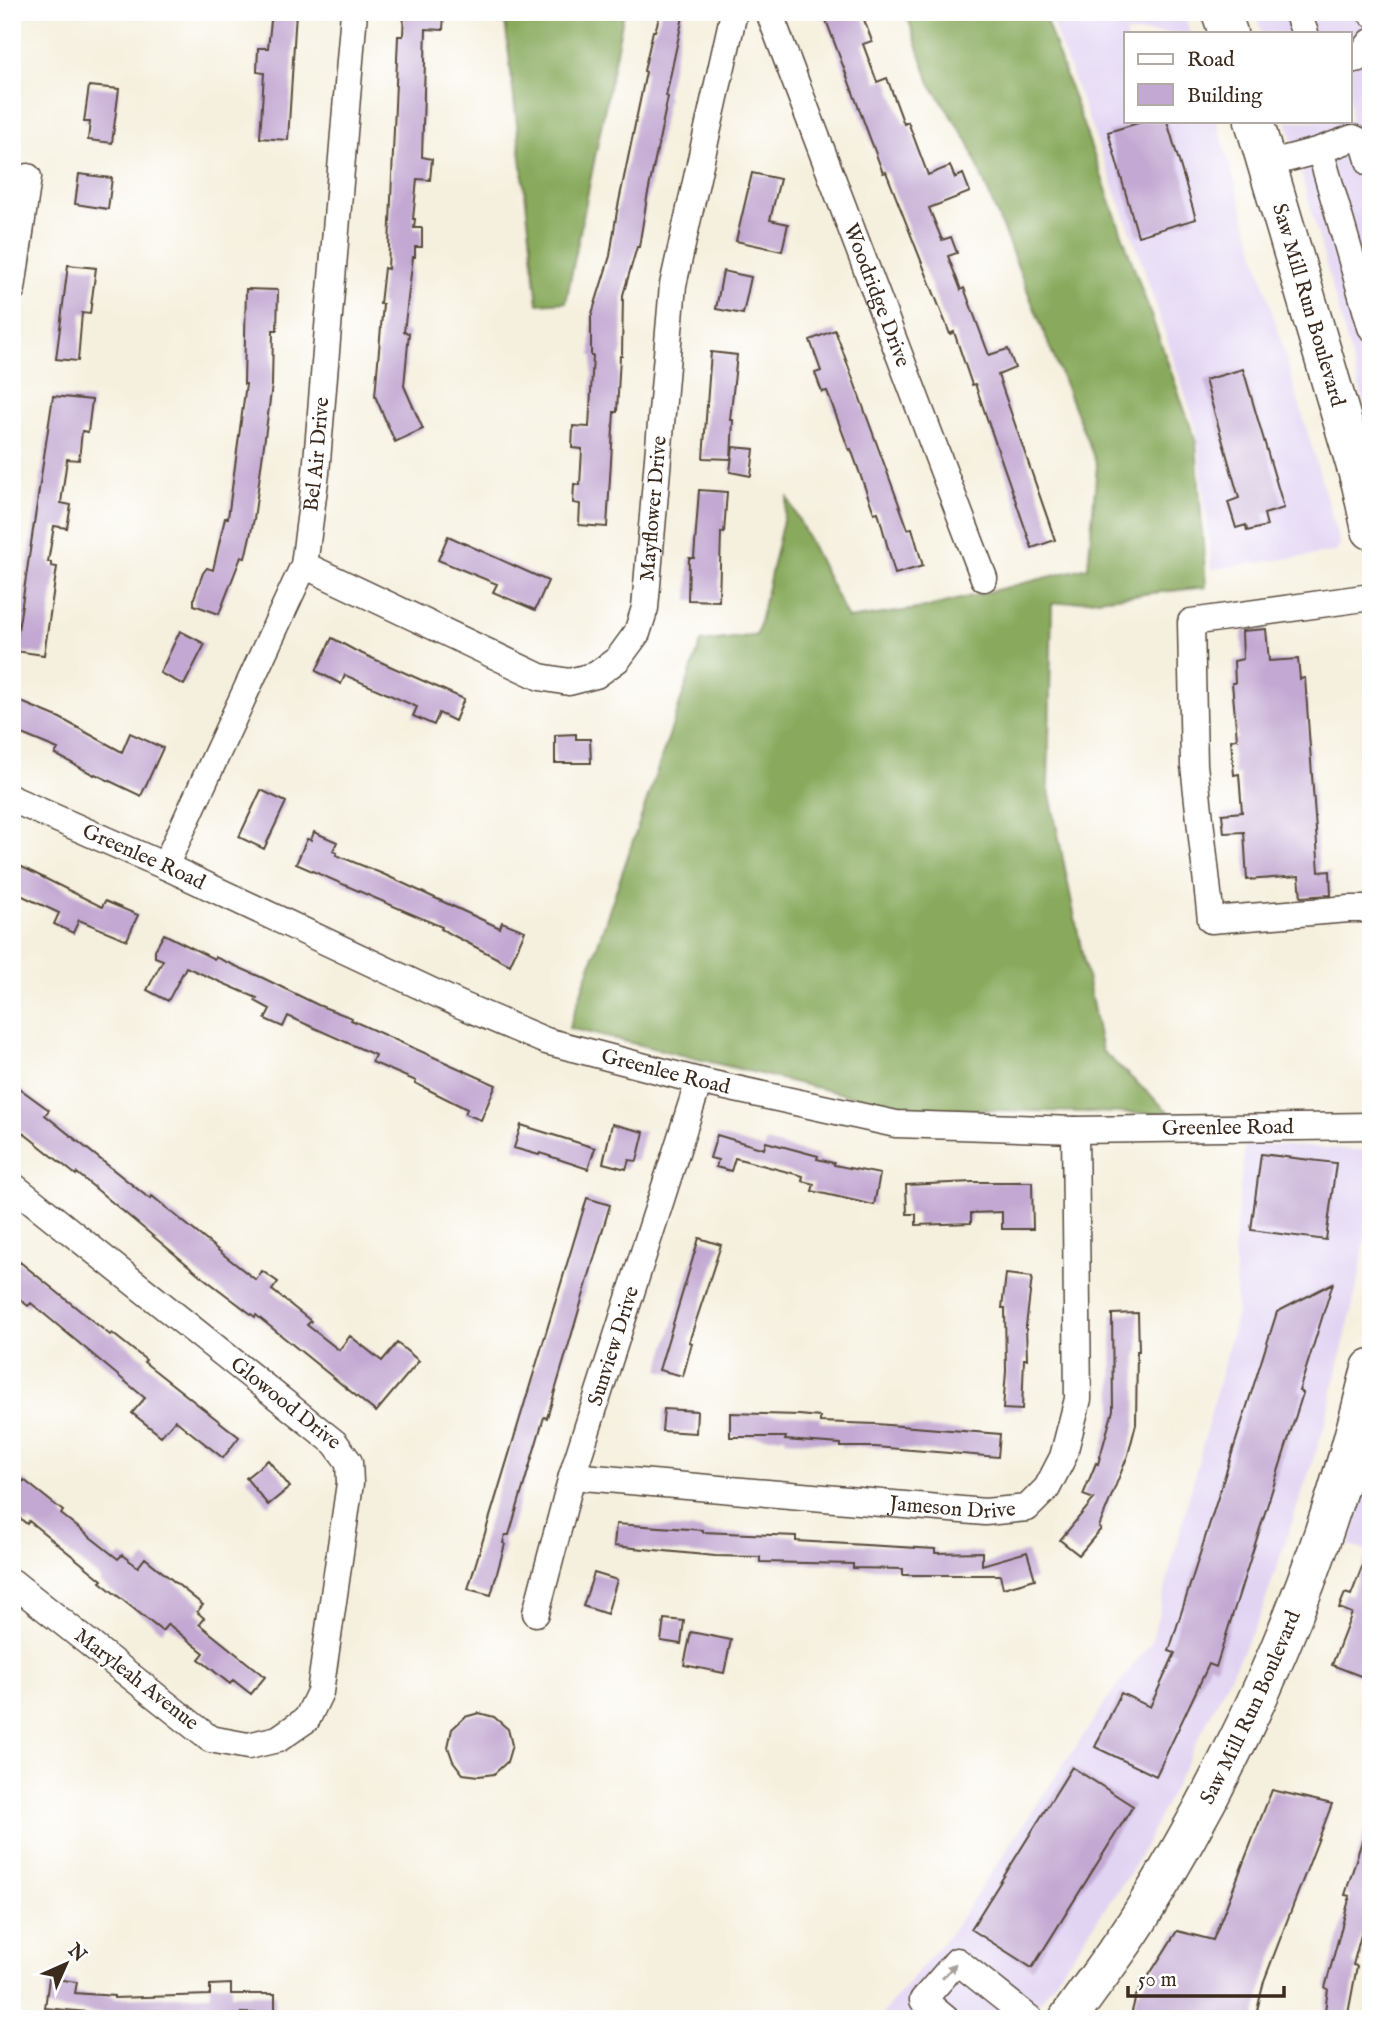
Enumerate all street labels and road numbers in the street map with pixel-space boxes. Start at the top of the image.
street label: Saw Mill Run Boulevard [1266,200,1351,411]
street label: Woodridge Drive [837,219,916,371]
street label: Bel Air Drive [298,396,336,513]
street label: Mayflower Drive [634,434,673,582]
street label: Greenlee Road [78,818,210,897]
street label: Greenlee Road [598,1043,733,1101]
street label: Greenlee Road [1162,1114,1295,1142]
street label: Sunview Drive [582,1282,646,1410]
street label: Glowood Drive [224,1351,347,1456]
street label: Jameson Drive [886,1490,1017,1526]
street label: Saw Mill Run Boulevard [1194,1606,1307,1809]
street label: Maryleah Avenue [68,1623,204,1737]

